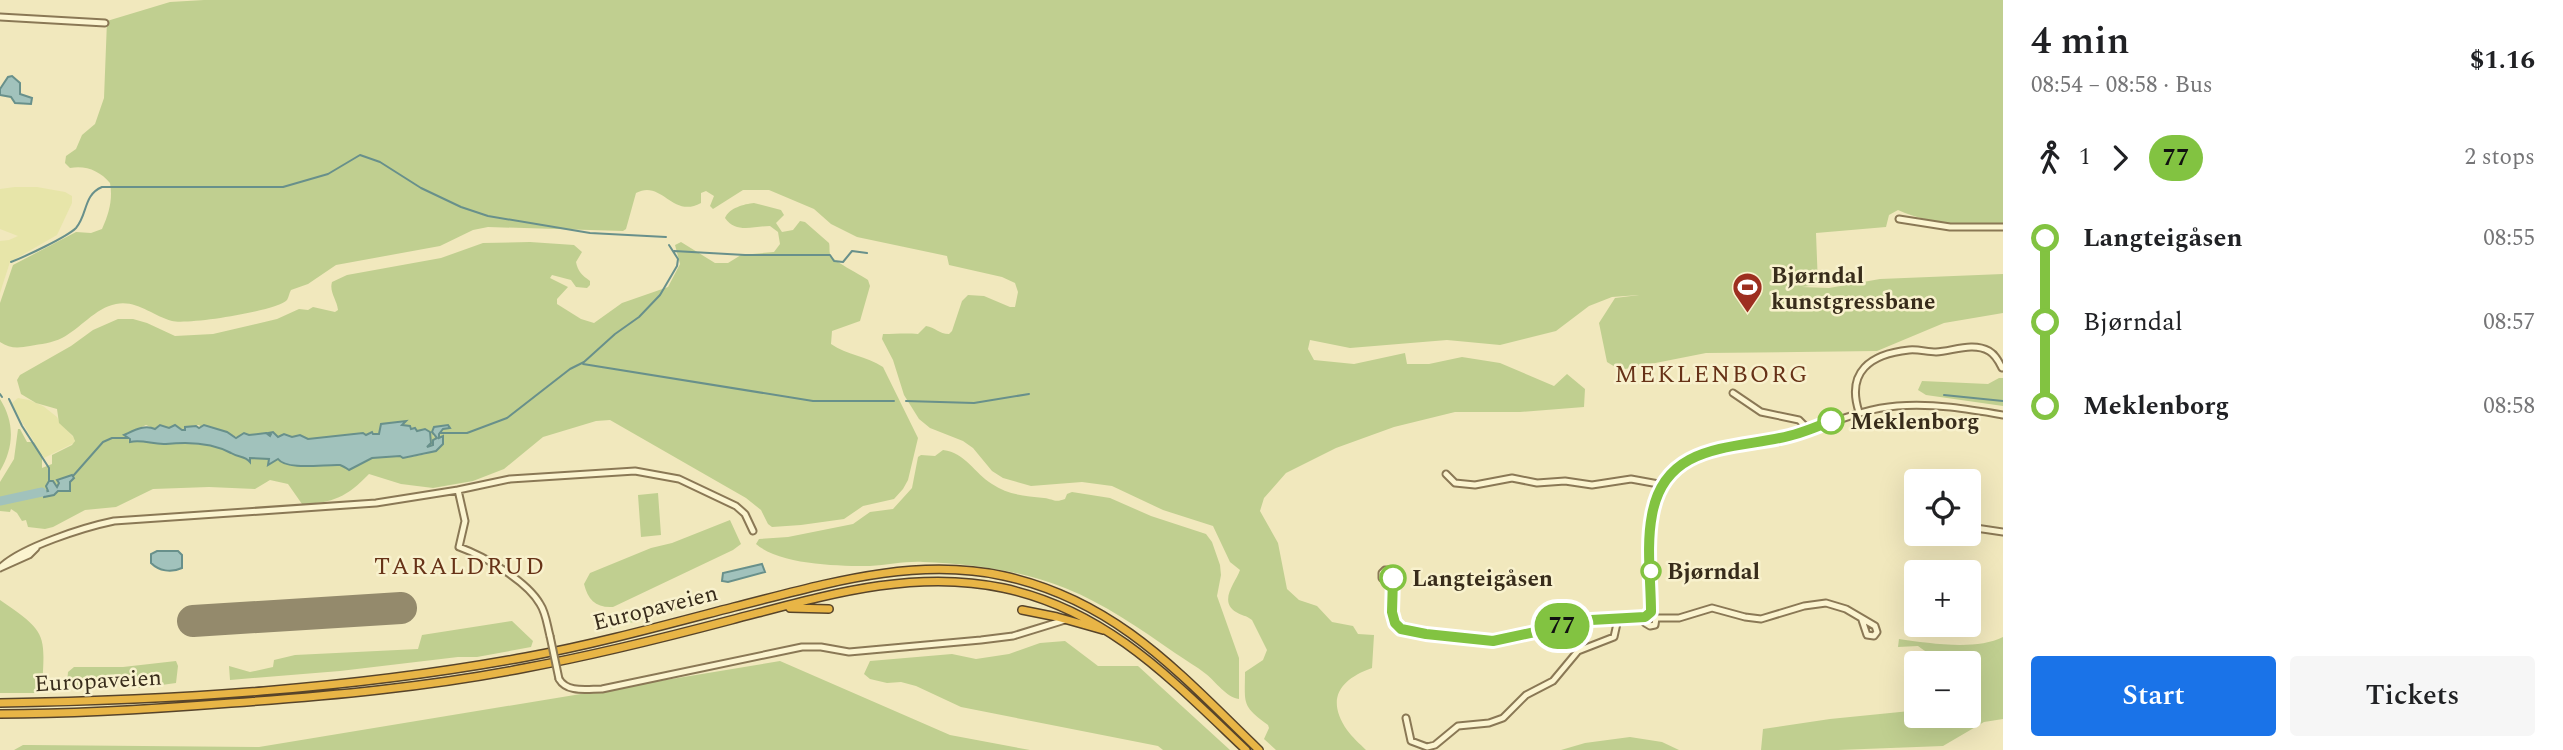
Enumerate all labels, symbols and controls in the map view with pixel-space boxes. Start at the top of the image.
text: 4 min [2031,13,2130,71]
text: $1.16 [2470,40,2535,80]
text: 08:54 – 08:58 · Bus [2031,68,2213,103]
icon: walk [2031,139,2069,177]
icon: forward [2101,139,2139,177]
text: 1 [2079,140,2091,175]
text: 77 [2163,140,2189,176]
text: 2 stops [2465,140,2535,175]
text: Langteigåsen [2083,218,2242,258]
text: 08:55 [2483,221,2535,256]
place label: Bjørndal kunstgressbane [1771,259,1935,320]
sports icon: Bjørndal kunstgressbane [1731,271,1765,315]
text: Bjørndal [2083,302,2183,342]
text: 08:57 [2483,305,2535,340]
district label: MEKLENBORG [1615,357,1809,393]
text: Meklenborg [2083,386,2229,426]
text: 08:58 [2483,389,2535,424]
place label: Meklenborg [1850,405,1979,440]
marker: Meklenborg [1818,408,1844,434]
map controls [1904,469,1981,728]
button: locate [1904,469,1981,546]
district label: TARALDRUD [374,549,546,585]
place label: Bjørndal [1667,555,1760,590]
button: + [1904,560,1981,637]
marker: Bjørndal [1641,561,1661,581]
place label: Langteigåsen [1412,562,1553,597]
marker: Langteigåsen [1380,565,1406,591]
street label: Europaveien [589,576,722,641]
line badge: 77 [1530,603,1594,649]
text: 77 [1549,608,1575,644]
button: − [1904,651,1981,728]
button: Start [2031,656,2276,736]
button: Tickets [2290,656,2535,736]
street label: Europaveien [33,661,163,702]

